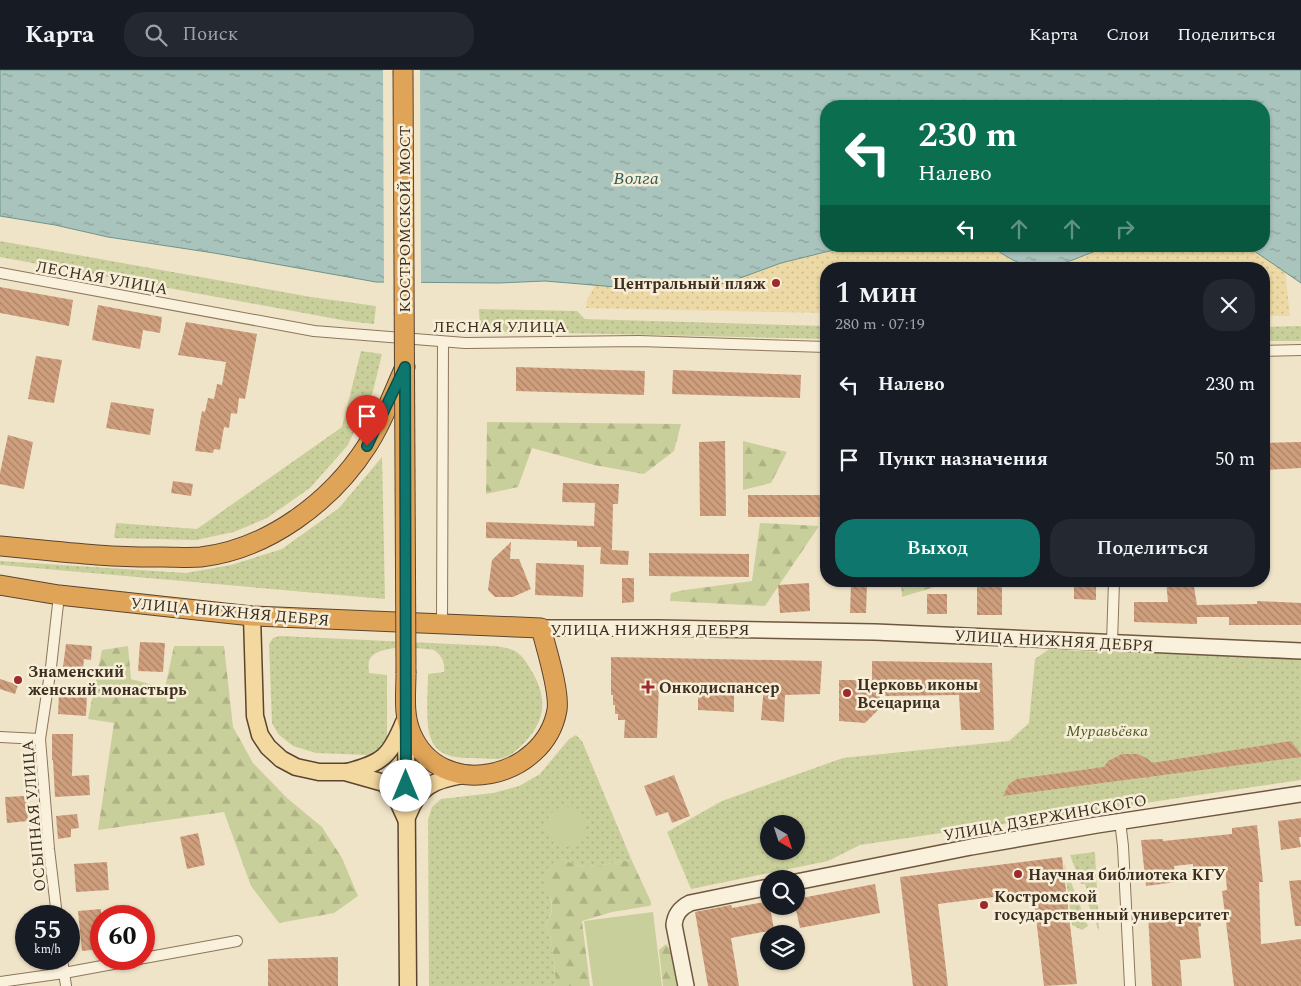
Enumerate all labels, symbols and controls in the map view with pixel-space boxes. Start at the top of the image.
search box [124,12,474,57]
text: Карта [25,17,94,53]
text: Поиск [182,20,238,49]
icon: search [142,21,170,49]
text: Карта [1029,21,1078,48]
text: Слои [1106,21,1149,48]
text: Поделиться [1177,21,1276,48]
text: 230 m [918,109,1017,162]
icon: left [835,120,900,185]
street label: КОСТРОМСКОЙ МОСТ [393,125,417,313]
text: Налево [918,157,992,190]
water label: Волга [613,165,659,192]
icon: left [952,215,980,243]
icon: ahead [1005,215,1033,243]
icon: ahead [1058,215,1086,243]
icon: right [1111,215,1139,243]
street label: ЛЕСНАЯ УЛИЦА [34,255,170,301]
text: 1 мин [835,270,917,316]
place label: Центральный пляж [613,272,767,296]
marker: Центральный пляж [770,277,782,289]
button: close [1203,279,1255,331]
text: 280 m · 07:19 [835,312,925,336]
street label: ЛЕСНАЯ УЛИЦА [433,315,567,339]
text: Налево [878,370,945,399]
text: 230 m [1205,370,1255,399]
icon: left [835,371,863,399]
pin [346,395,388,446]
icon: arrive [353,402,381,430]
text: Пункт назначения [878,445,1048,474]
text: 50 m [1215,445,1255,474]
icon: arrive [835,446,863,474]
button: Выход [835,519,1040,577]
button: Поделиться [1050,519,1255,577]
street label: УЛИЦА НИЖНЯЯ ДЕБРЯ [130,591,330,633]
street label: УЛИЦА НИЖНЯЯ ДЕБРЯ [550,618,750,642]
street label: УЛИЦА НИЖНЯЯ ДЕБРЯ [954,624,1154,658]
place label: Знаменский женский монастырь [28,660,187,702]
place label: Церковь иконы Всецарица [857,673,978,715]
marker: Знаменский женский монастырь [12,674,24,686]
place label: Онкодиспансер [659,676,779,700]
marker: Онкодиспансер [641,680,655,694]
marker: Церковь иконы Всецарица [841,687,853,699]
park label: Муравьёвка [1066,719,1148,743]
street label: ОСЫПНАЯ УЛИЦА [15,739,53,893]
position arrow [379,759,431,811]
street label: УЛИЦА ДЗЕРЖИНСКОГО [942,788,1149,848]
north arrow [760,815,805,860]
map controls [760,815,805,970]
place label: Научная библиотека КГУ [1028,863,1226,887]
marker: Научная библиотека КГУ [1012,868,1024,880]
button: search [760,870,805,915]
place label: Костромской государственный университет [994,885,1229,927]
marker: Костромской государственный университет [978,899,990,911]
speed limit sign: 60 [90,905,155,970]
text: 55 [33,912,62,950]
button: layers [760,925,805,970]
text: km/h [34,940,61,959]

